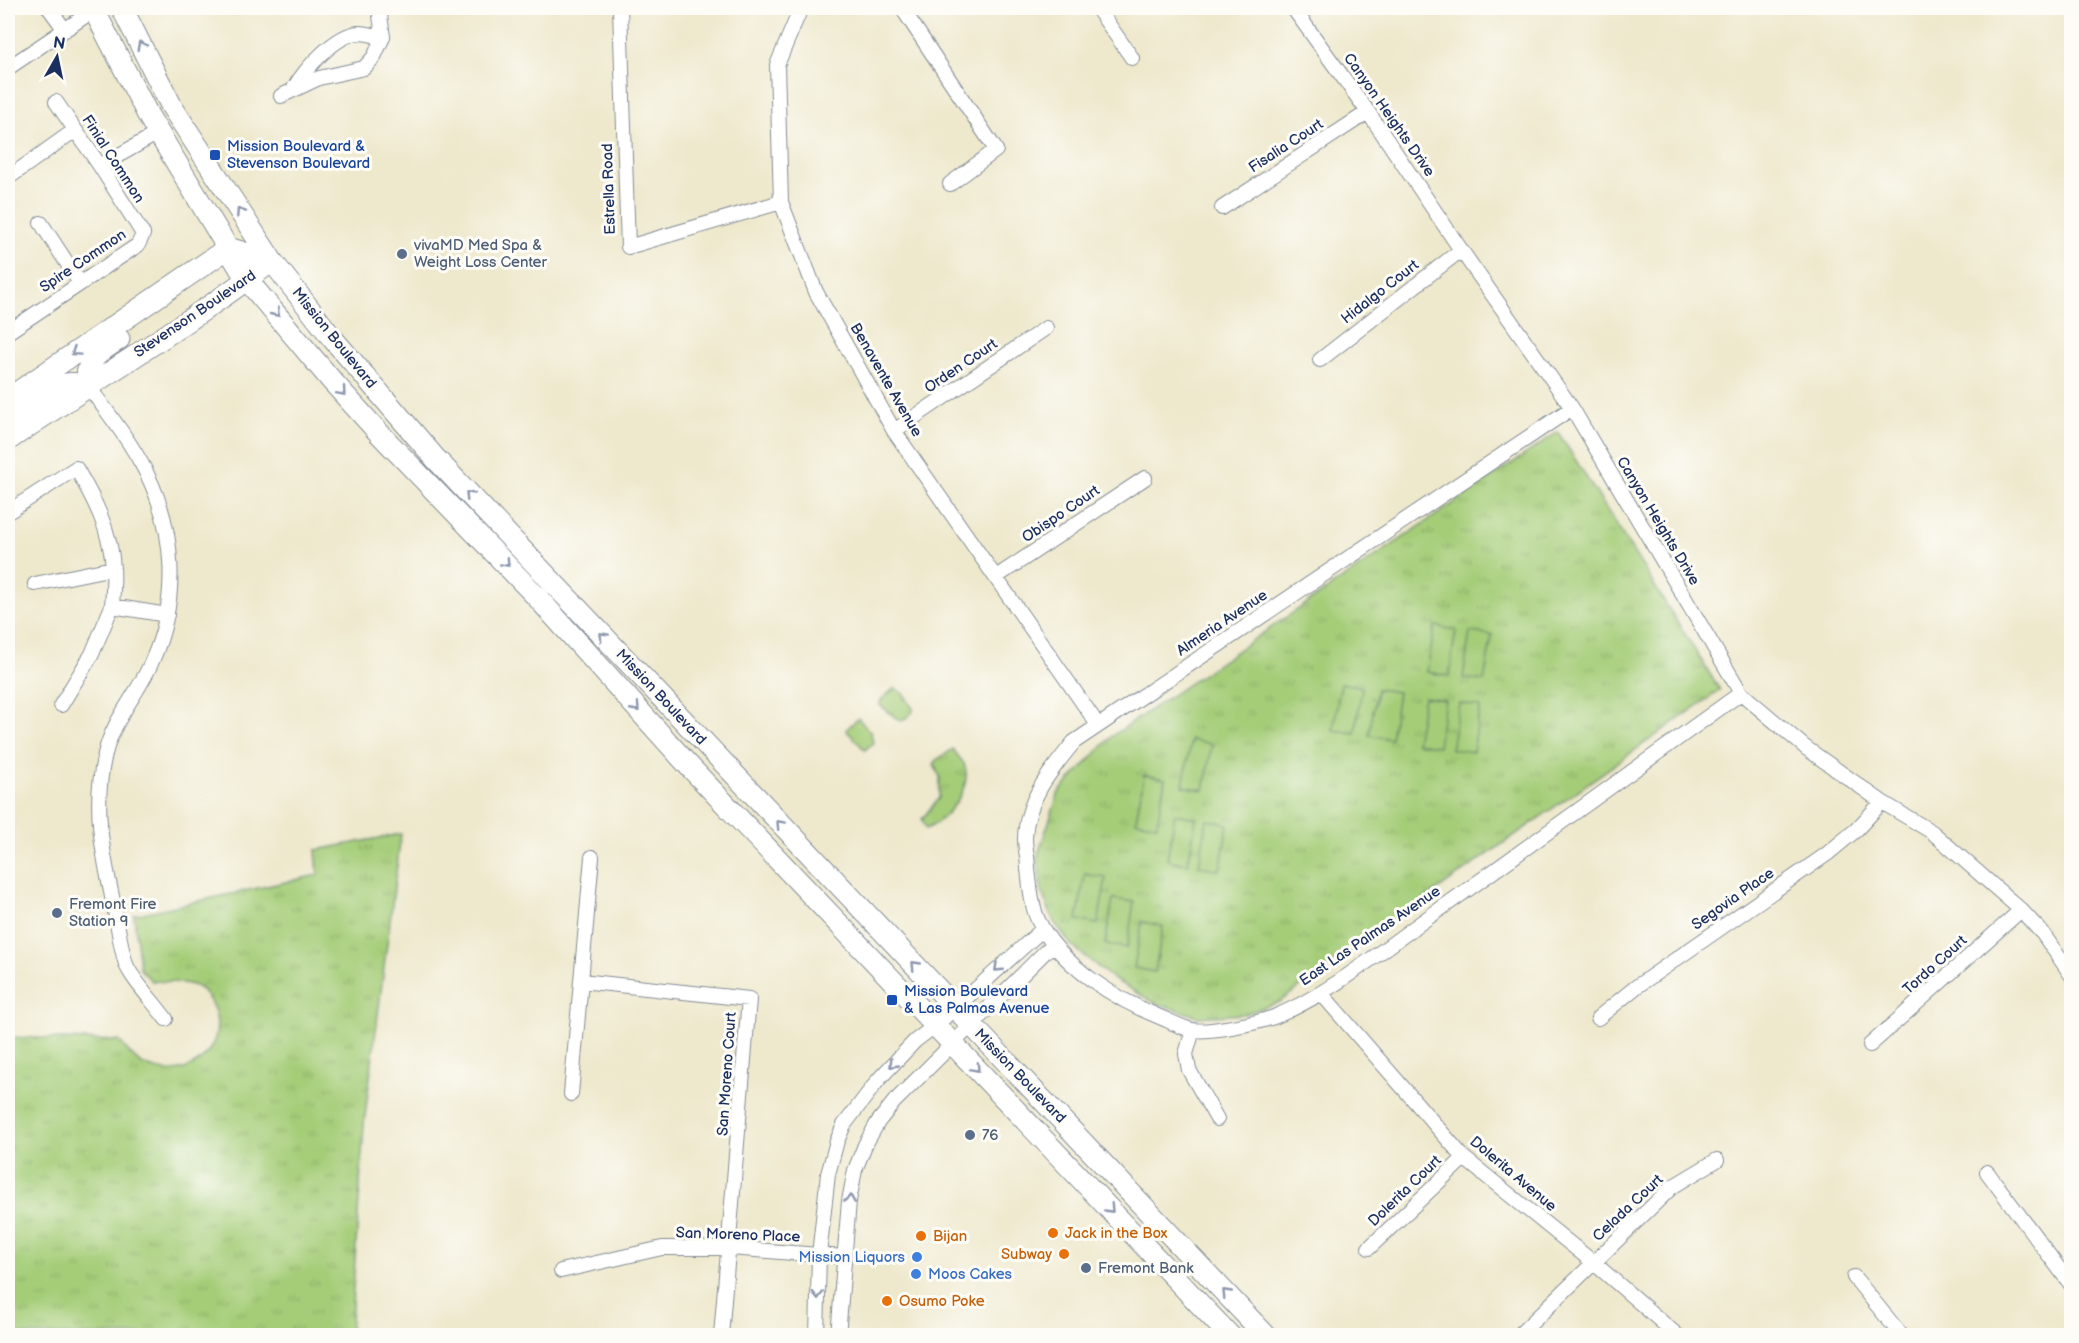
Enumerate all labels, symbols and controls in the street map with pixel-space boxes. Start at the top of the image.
north arrow [27,27,87,87]
text: N [52,33,67,54]
one-way arrow [137,40,148,51]
street label: Canyon Heights Drive [1339,50,1439,181]
street label: Finial Common [77,111,149,207]
street label: Fisalia Court [1245,115,1327,177]
place label: Mission Boulevard & Stevenson Boulevard [227,137,370,173]
street label: Estrella Road [598,143,620,235]
marker: Mission Boulevard & Stevenson Boulevard [208,148,222,162]
one-way arrow [236,208,247,219]
street label: Spire Common [36,225,130,297]
place label: vivaMD Med Spa & Weight Loss Center [413,236,548,272]
marker: vivaMD Med Spa & Weight Loss Center [395,247,409,261]
street label: Hidalgo Court [1337,255,1423,328]
street label: Stevenson Boulevard [130,266,260,362]
street label: Mission Boulevard [288,284,380,392]
one-way arrow [269,306,280,317]
street label: Benavente Avenue [846,320,926,440]
street label: Orden Court [921,334,1002,397]
one-way arrow [71,345,82,356]
one-way arrow [335,385,346,396]
street label: Canyon Heights Drive [1612,453,1704,589]
street label: Obispo Court [1019,481,1104,547]
one-way arrow [465,491,476,501]
one-way arrow [499,557,510,567]
street label: Almeria Avenue [1173,586,1271,660]
one-way arrow [600,632,611,643]
street label: Mission Boulevard [612,645,710,749]
one-way arrow [629,702,640,712]
one-way arrow [776,821,787,831]
street label: Segovia Place [1688,864,1778,934]
street label: East Las Palmas Avenue [1296,882,1444,990]
place label: Fremont Fire Station 9 [69,895,157,931]
marker: Fremont Fire Station 9 [50,906,64,920]
street label: Tordo Court [1899,931,1971,999]
one-way arrow [995,960,1006,971]
one-way arrow [911,962,922,973]
place label: Mission Boulevard & Las Palmas Avenue [904,982,1050,1018]
marker: Mission Boulevard & Las Palmas Avenue [885,993,899,1007]
street label: San Moreno Court [713,1011,741,1137]
street label: Mission Boulevard [970,1025,1070,1127]
one-way arrow [889,1057,900,1068]
one-way arrow [969,1061,980,1071]
place label: 76 [982,1126,999,1145]
marker: 76 [963,1128,977,1142]
street label: Dolerita Avenue [1466,1132,1560,1216]
street label: Dolerita Court [1364,1151,1446,1231]
street label: Celada Court [1589,1170,1668,1246]
one-way arrow [843,1195,856,1205]
one-way arrow [1103,1203,1114,1213]
street label: San Moreno Place [675,1223,801,1247]
place label: Jack in the Box [1065,1224,1168,1243]
marker: Jack in the Box [1046,1226,1060,1240]
place label: Bijan [933,1227,967,1246]
marker: Bijan [914,1229,928,1243]
place label: Subway [1001,1245,1052,1264]
marker: Subway [1057,1247,1071,1261]
place label: Mission Liquors [799,1248,906,1267]
marker: Mission Liquors [910,1250,924,1264]
place label: Fremont Bank [1098,1259,1194,1278]
marker: Fremont Bank [1079,1261,1093,1275]
place label: Moos Cakes [928,1265,1013,1284]
marker: Moos Cakes [909,1267,923,1281]
one-way arrow [1222,1290,1233,1300]
one-way arrow [811,1291,824,1300]
place label: Osumo Poke [899,1292,985,1311]
marker: Osumo Poke [880,1294,894,1308]

